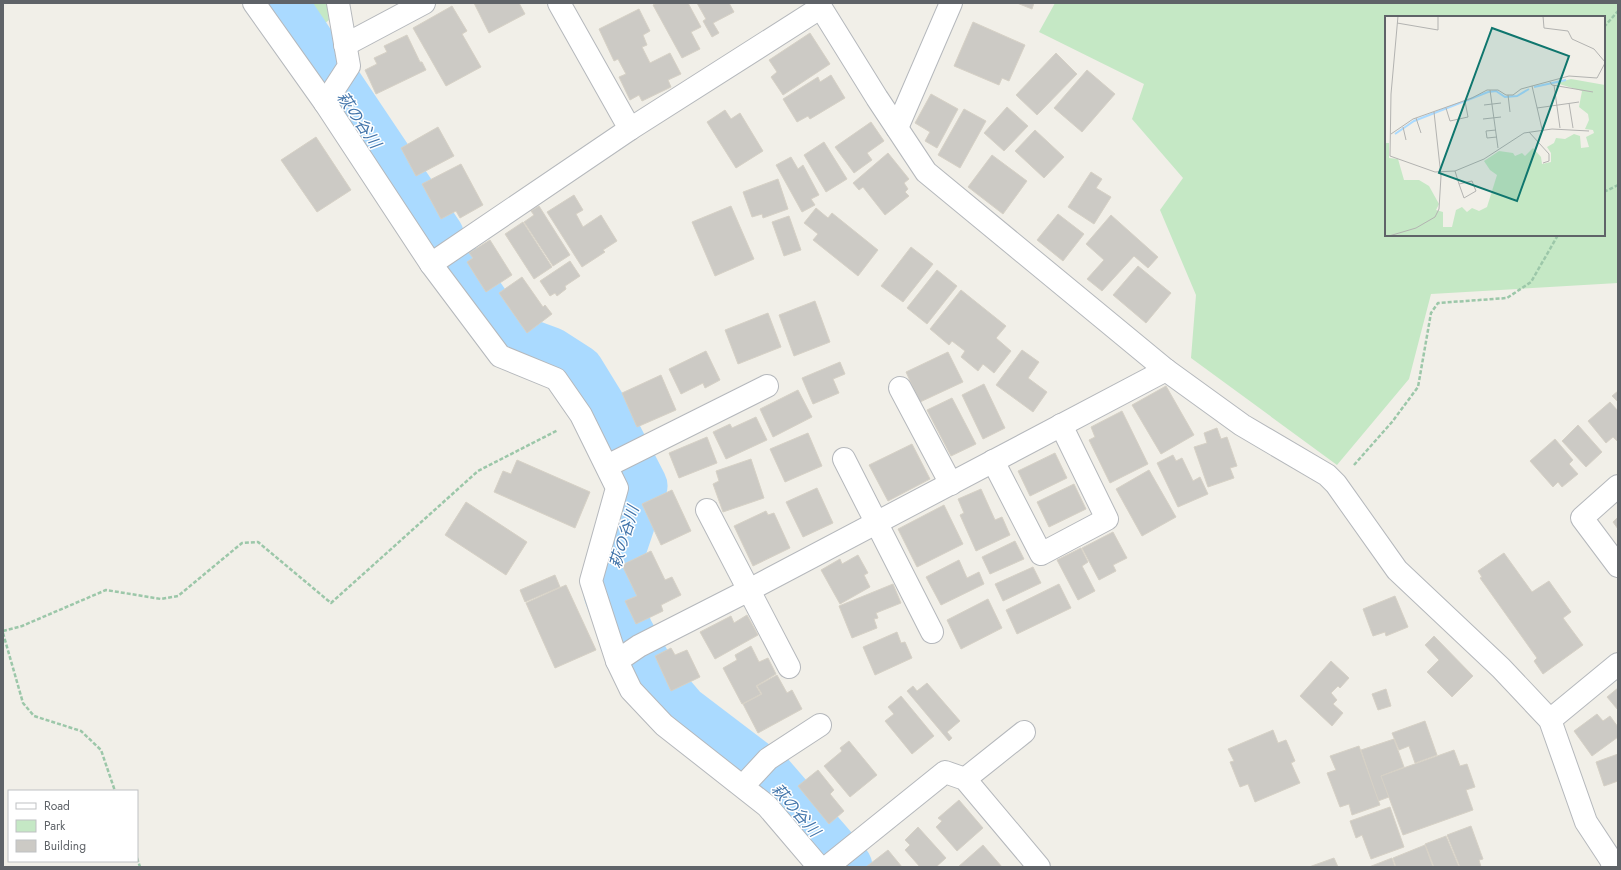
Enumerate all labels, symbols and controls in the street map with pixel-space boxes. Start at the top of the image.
inset map [1385,16,1605,236]
water label: 萩の谷川 [332,87,388,155]
water label: 萩の谷川 [604,501,645,571]
water label: 萩の谷川 [766,778,827,843]
legend [8,790,138,862]
text: Road [44,797,70,815]
text: Park [44,817,66,835]
text: Building [44,837,86,855]

